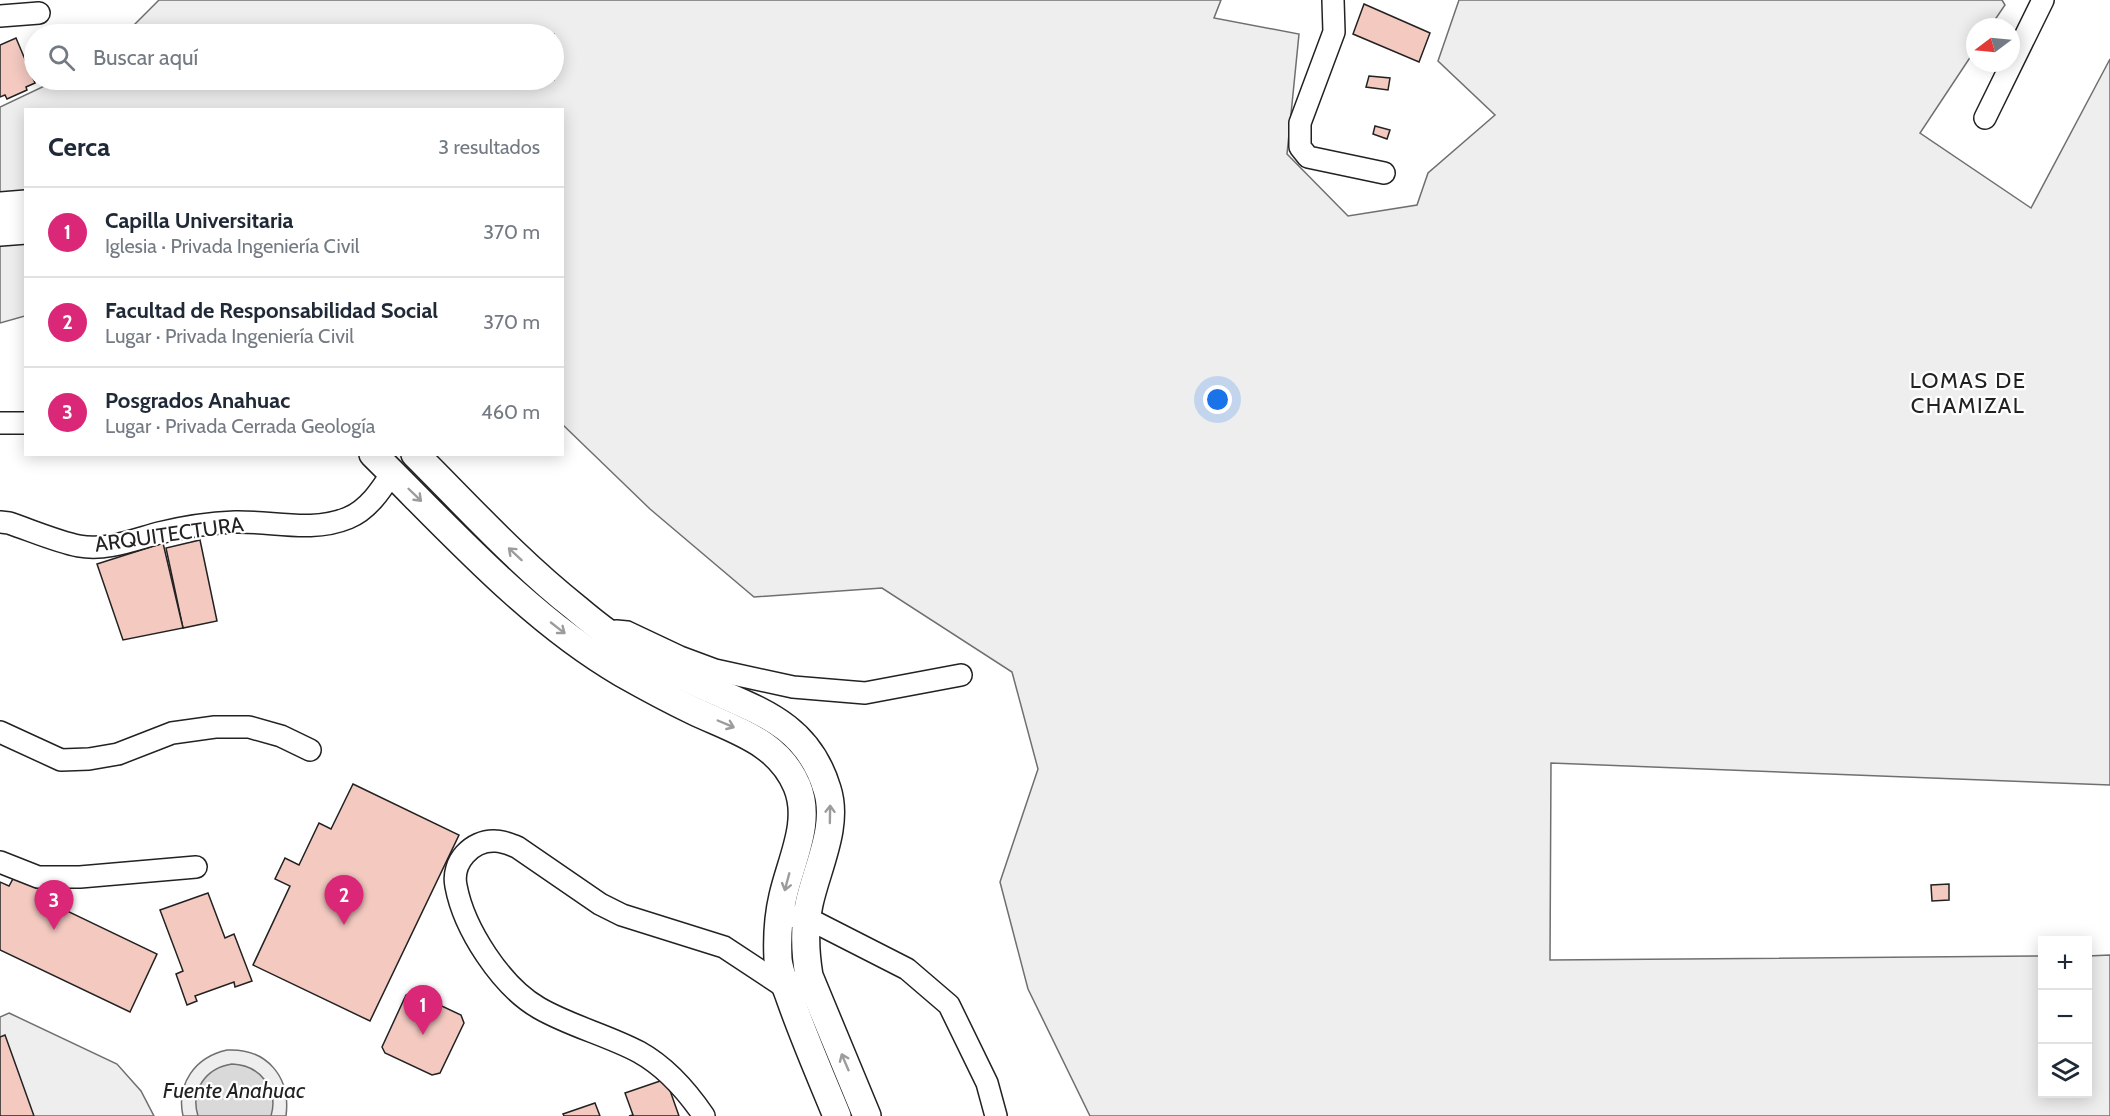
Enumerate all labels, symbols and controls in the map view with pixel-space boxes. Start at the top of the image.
north arrow [1966,18,2020,72]
search box [24,24,564,90]
icon: search [45,41,78,74]
text: Buscar aquí [93,44,198,71]
text: Cerca [48,131,110,163]
text: 3 resultados [438,135,540,159]
text: Capilla Universitaria [105,207,293,234]
text: 1 [64,220,71,244]
text: 370 m [483,220,540,244]
text: Iglesia · Privada Ingeniería Civil [105,234,359,258]
text: Facultad de Responsabilidad Social [105,297,438,324]
text: 2 [62,310,73,334]
text: 370 m [483,310,540,334]
text: Lugar · Privada Ingeniería Civil [105,324,354,348]
district label: LOMAS DE CHAMIZAL [1910,367,2026,419]
your location [1203,385,1232,414]
text: Posgrados Anahuac [105,387,290,414]
text: 3 [62,400,73,424]
text: 460 m [481,400,540,424]
text: Lugar · Privada Cerrada Geología [105,414,375,438]
one-way arrow [407,488,422,503]
street label: ARQUITECTURA [93,511,245,557]
one-way arrow [507,547,522,561]
one-way arrow [550,621,566,634]
one-way arrow [717,719,735,730]
one-way arrow [825,805,836,825]
one-way arrow [780,872,792,891]
pin: 2 [324,876,364,925]
pin: 3 [34,880,74,930]
map controls [2038,936,2092,1098]
button: + [2038,936,2092,990]
pin: 1 [404,986,442,1035]
button: − [2038,990,2092,1044]
button: layers [2038,1044,2092,1098]
one-way arrow [839,1053,850,1072]
water label: Fuente Anahuac [163,1077,306,1104]

